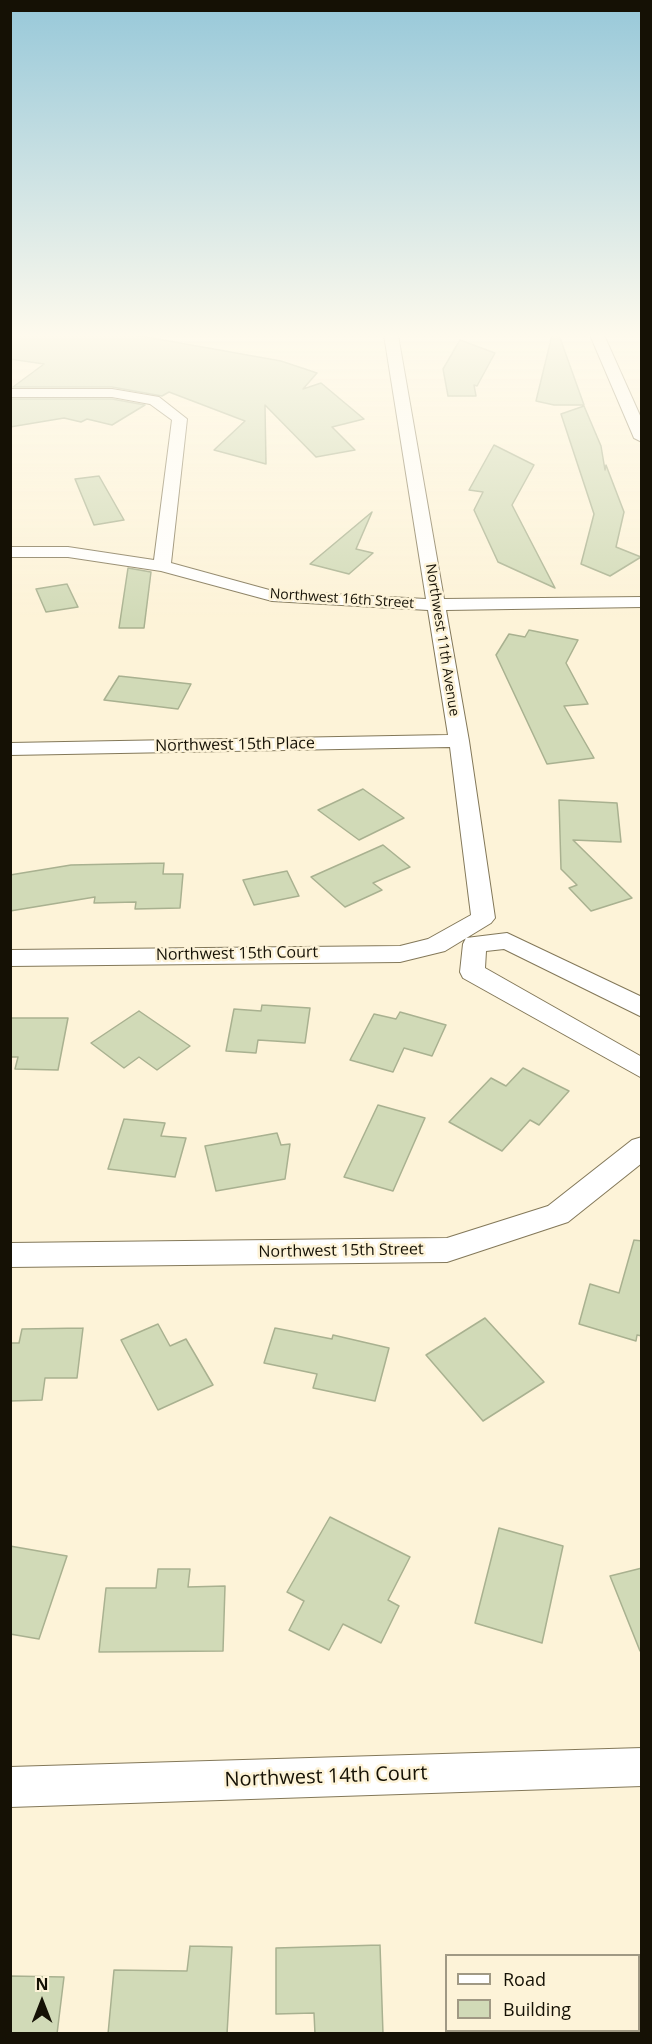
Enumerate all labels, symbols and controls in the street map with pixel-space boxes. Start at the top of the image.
street label: Northwest 11th Avenue [422,563,462,717]
street label: Northwest 16th Street [269,586,415,612]
street label: Northwest 15th Place [155,734,315,756]
street label: Northwest 15th Court [156,943,318,965]
street label: Northwest 15th Street [258,1240,424,1262]
street label: Northwest 14th Court [224,1761,428,1793]
legend [445,1954,640,2032]
text: Road [503,1967,546,1991]
north arrow [12,1972,72,2032]
text: N [35,1973,49,1995]
text: Building [503,1997,571,2021]

